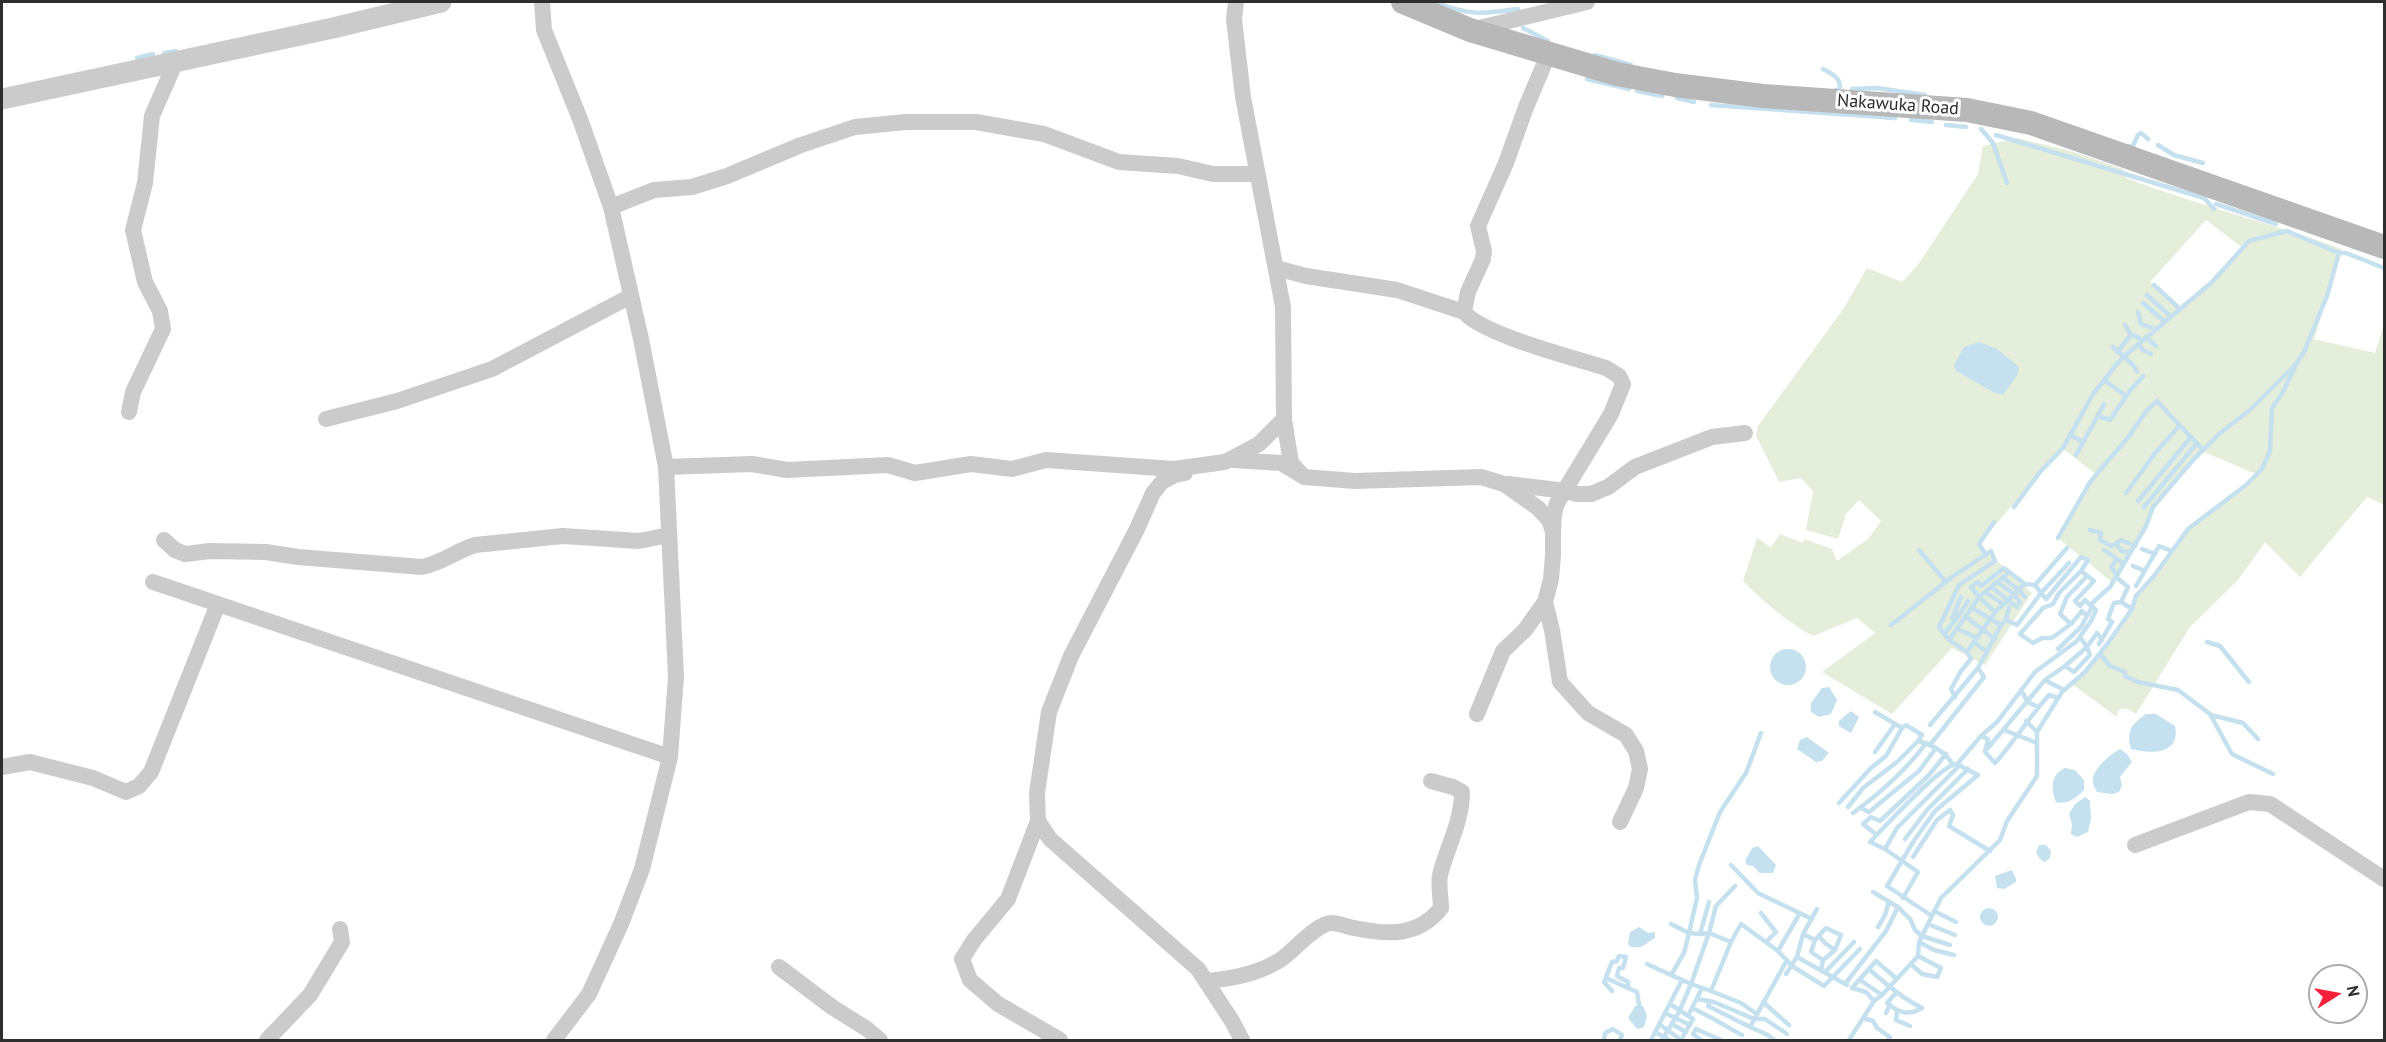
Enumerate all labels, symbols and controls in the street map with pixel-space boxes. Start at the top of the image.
street label: Nakawuka Road [1836,90,1960,120]
north arrow [2308,964,2368,1024]
text: N [2343,984,2365,998]

